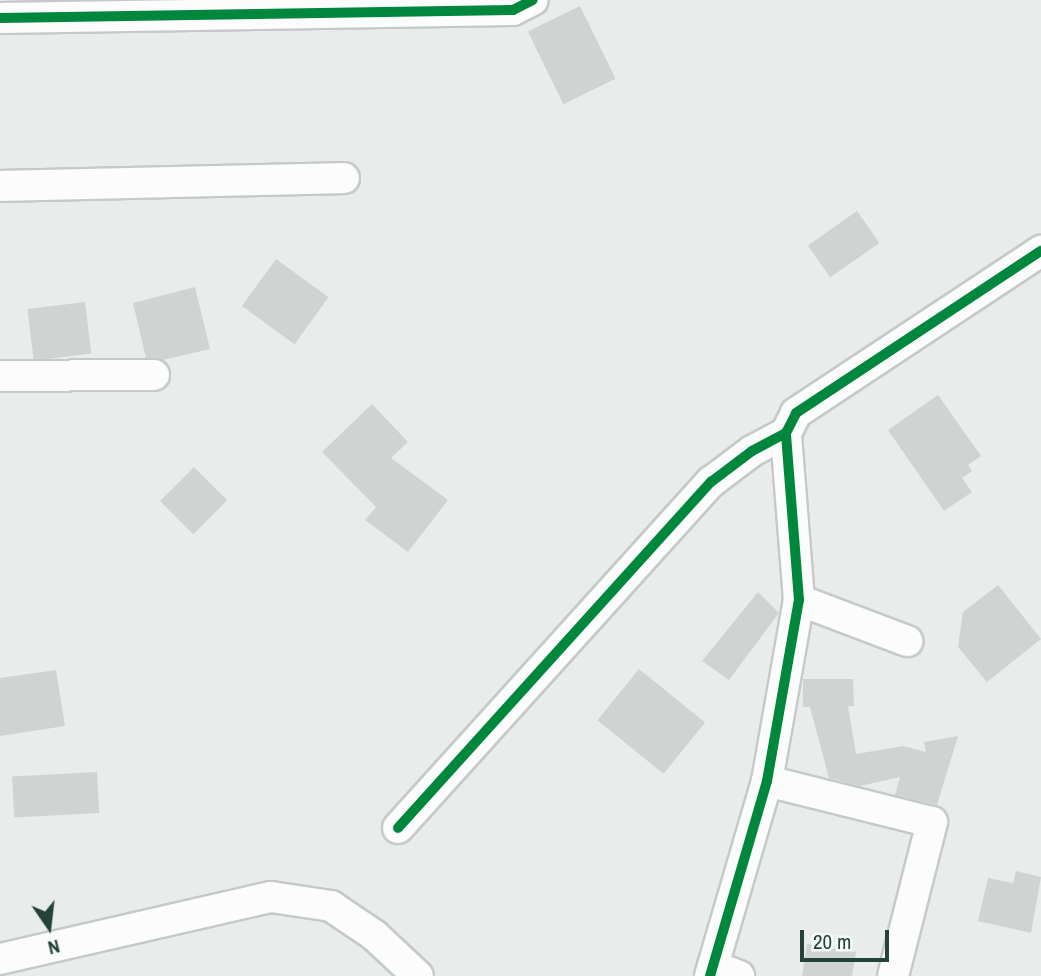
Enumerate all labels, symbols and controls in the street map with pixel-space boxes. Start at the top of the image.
north arrow [14,892,84,962]
scale bar [803,916,892,960]
text: 20 m [813,927,851,956]
text: N [45,933,63,961]

